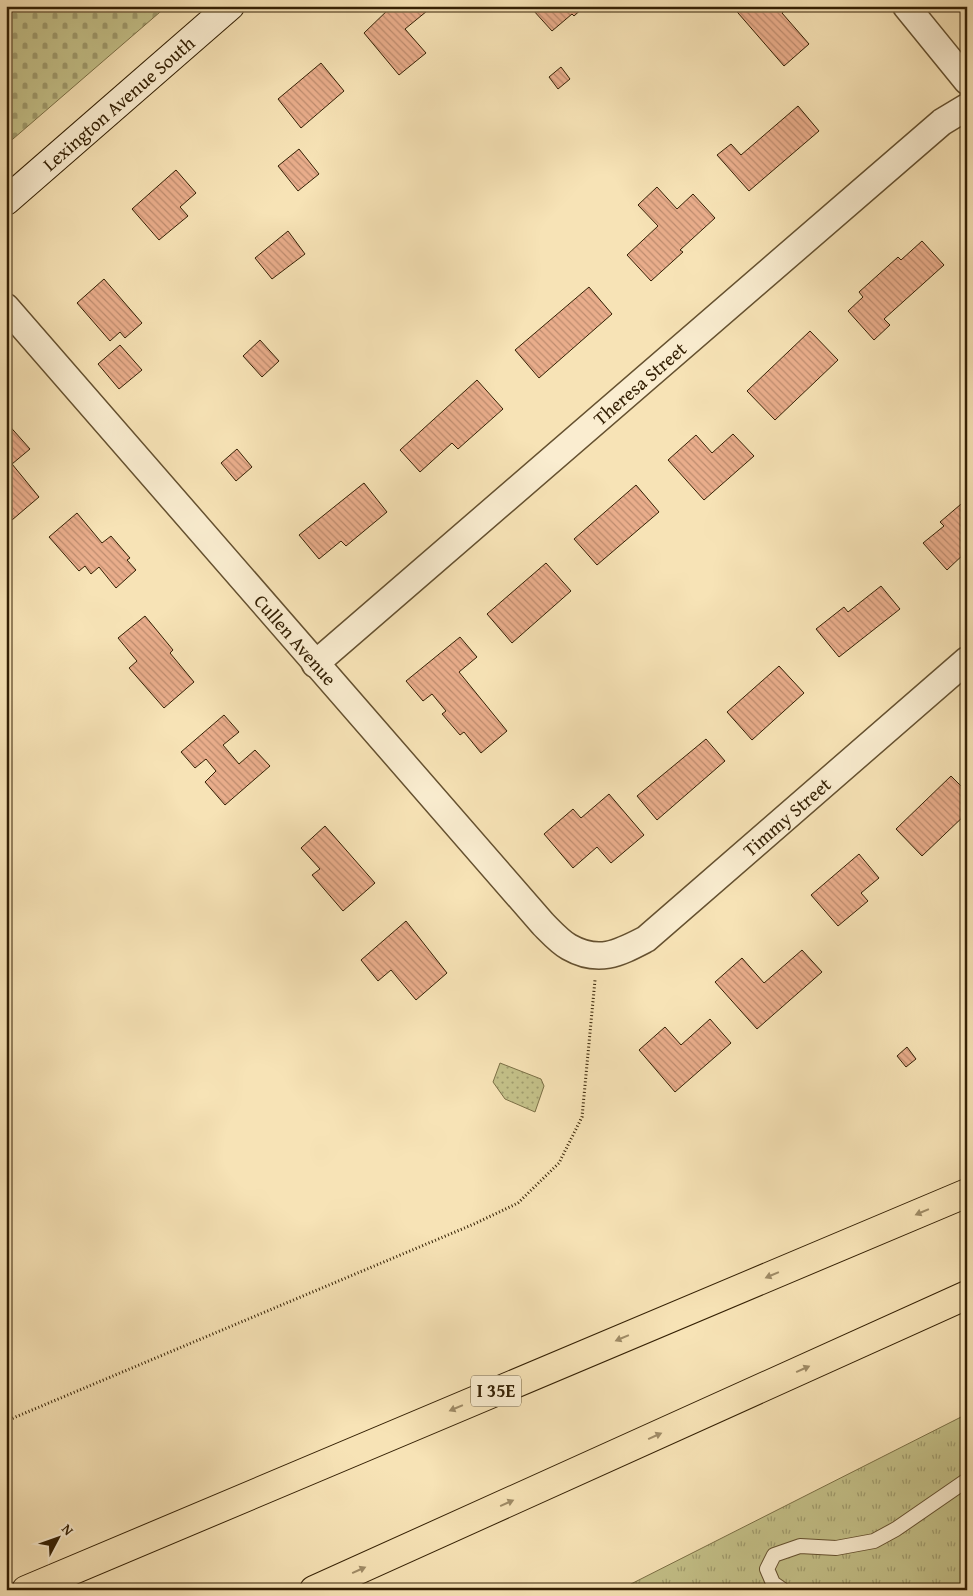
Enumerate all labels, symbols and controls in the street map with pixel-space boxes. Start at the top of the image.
street label: Lexington Avenue South [36,29,201,177]
street label: Theresa Street [587,335,693,432]
street label: Cullen Avenue [248,588,343,692]
street label: Timmy Street [736,770,837,863]
one-way arrow [914,1208,929,1216]
one-way arrow [765,1272,779,1280]
one-way arrow [615,1335,629,1343]
one-way arrow [796,1365,810,1373]
road number: I 35E [471,1375,521,1406]
one-way arrow [449,1405,464,1413]
one-way arrow [648,1432,662,1440]
one-way arrow [500,1498,514,1506]
north arrow [32,1514,82,1564]
text: N [57,1519,79,1540]
one-way arrow [352,1565,366,1573]

